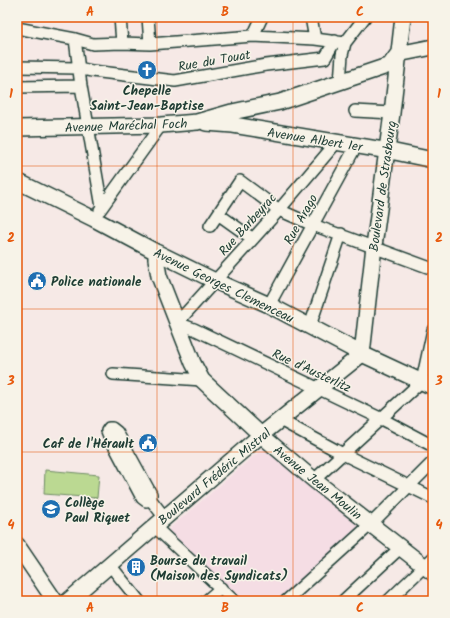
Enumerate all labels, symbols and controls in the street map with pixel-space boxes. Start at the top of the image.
text: A [86,2,94,23]
text: B [221,2,229,23]
text: C [356,2,364,23]
street label: Rue du Touat [176,45,253,78]
church icon: Chepelle Saint-Jean-Baptise [136,59,158,81]
place label: Chepelle Saint-Jean-Baptise [90,81,205,117]
text: 1 [9,84,13,105]
text: 1 [437,84,441,105]
street label: Avenue Maréchal Foch [64,114,188,139]
street label: Boulevard de Strasbourg [364,119,403,253]
street label: Avenue Albert 1er [266,123,365,158]
street label: Rue Barbeyrac [214,189,282,261]
street label: Rue Arago [279,190,324,249]
text: 2 [7,228,15,249]
text: 2 [435,228,443,249]
street label: Avenue Georges Clemenceau [149,243,298,330]
public building icon: Police nationale [26,270,48,292]
place label: Police nationale [51,272,142,293]
street label: Rue d'Austerlitz [268,344,355,399]
text: 3 [6,371,15,392]
text: 3 [434,371,443,392]
street label: Boulevard Frédéric Mistral [154,423,276,531]
public building icon: Caf de l'Hérault [137,432,159,454]
place label: Caf de l'Hérault [43,434,134,455]
street label: Avenue Jean Moulin [268,441,366,526]
place label: Collège Paul Riquet [65,493,130,529]
school or university icon: Collège Paul Riquet [40,498,62,520]
text: 4 [7,515,15,536]
text: 4 [435,515,443,536]
place label: Bourse du travail (Maison des Syndicats) [150,551,288,587]
building icon: Bourse du travail (Maison des Syndicats) [125,556,147,578]
text: A [86,598,94,618]
text: B [221,598,229,618]
text: C [356,598,364,618]

